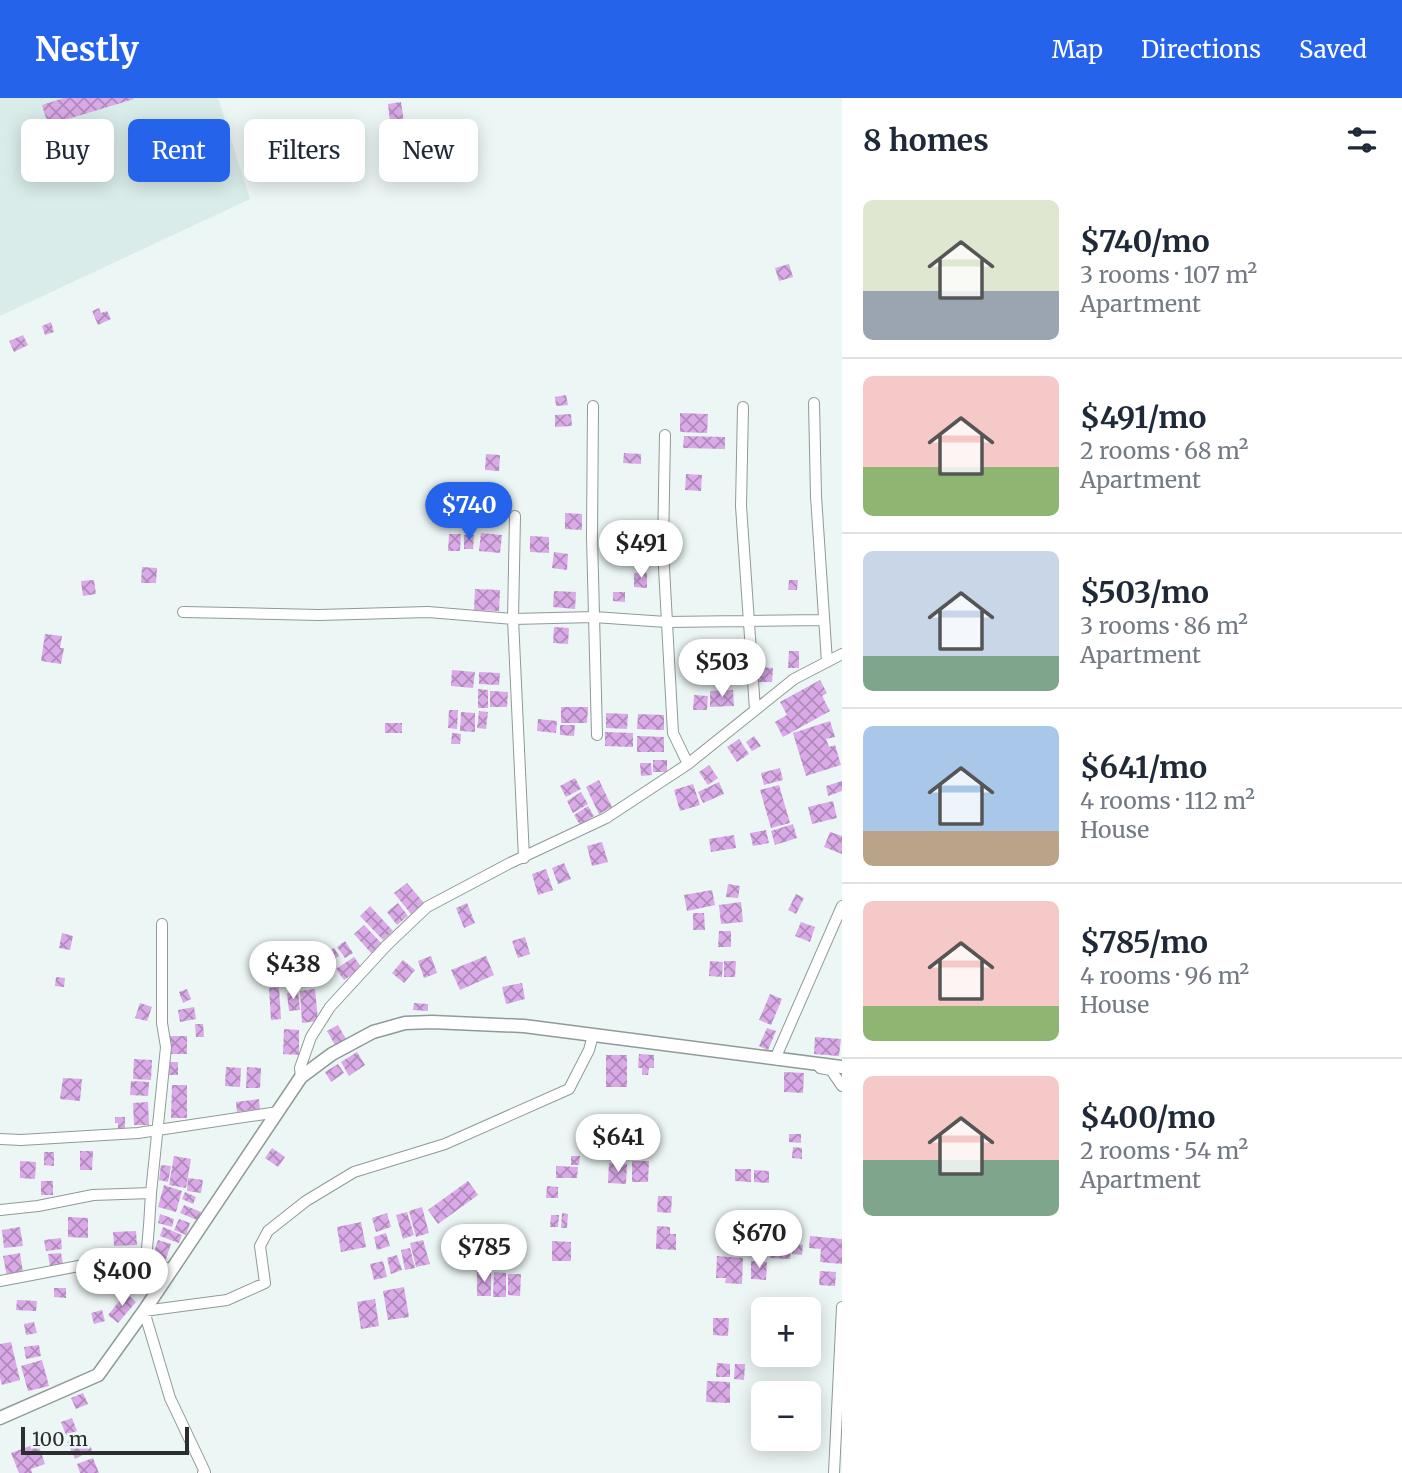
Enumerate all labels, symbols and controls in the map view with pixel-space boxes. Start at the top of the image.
text: Nestly [35,29,139,70]
text: Map [1052,34,1103,65]
text: Directions [1141,34,1261,65]
text: Saved [1299,34,1367,65]
chip: Buy [21,119,114,182]
chip: Rent [128,119,230,182]
chip: Filters [244,119,365,182]
chip: New [379,119,478,182]
text: 8 homes [863,121,989,159]
icon: filters [1343,121,1381,159]
text: $740/mo [1080,222,1210,260]
icon: home [919,228,1003,312]
text: 3 rooms · 107 m² [1080,260,1257,289]
text: Apartment [1080,289,1201,318]
text: $491/mo [1080,398,1206,436]
icon: home [919,404,1003,488]
text: 2 rooms · 68 m² [1080,436,1248,465]
text: Apartment [1080,465,1201,494]
pin: $740 [428,482,510,542]
text: $740 [441,490,497,519]
pin: $491 [600,520,682,580]
text: $491 [615,528,667,557]
text: $503/mo [1080,573,1209,611]
icon: home [919,579,1003,663]
text: 3 rooms · 86 m² [1080,611,1248,640]
pin: $503 [681,640,763,699]
text: Apartment [1080,640,1201,669]
text: $503 [695,647,749,676]
text: $641/mo [1080,748,1207,786]
icon: home [919,754,1003,838]
text: 4 rooms · 112 m² [1080,786,1255,815]
text: House [1080,815,1149,844]
text: $785/mo [1080,923,1208,961]
icon: home [919,929,1003,1013]
pin: $438 [252,942,334,1001]
text: $438 [265,949,321,978]
text: 4 rooms · 96 m² [1080,961,1249,990]
text: House [1080,990,1149,1019]
text: $400/mo [1080,1098,1215,1136]
icon: home [919,1104,1003,1188]
pin: $641 [577,1114,659,1174]
text: $641 [592,1122,644,1151]
text: 2 rooms · 54 m² [1080,1136,1248,1165]
text: Apartment [1080,1165,1201,1194]
pin: $670 [718,1210,800,1270]
text: $670 [731,1218,787,1247]
pin: $785 [443,1224,525,1284]
text: $785 [457,1232,511,1261]
pin: $400 [81,1248,163,1308]
text: $400 [92,1256,152,1285]
map controls [751,1297,821,1451]
button: + [751,1297,821,1367]
button: − [751,1381,821,1451]
scale bar [21,1424,189,1456]
text: 100 m [32,1427,88,1451]

